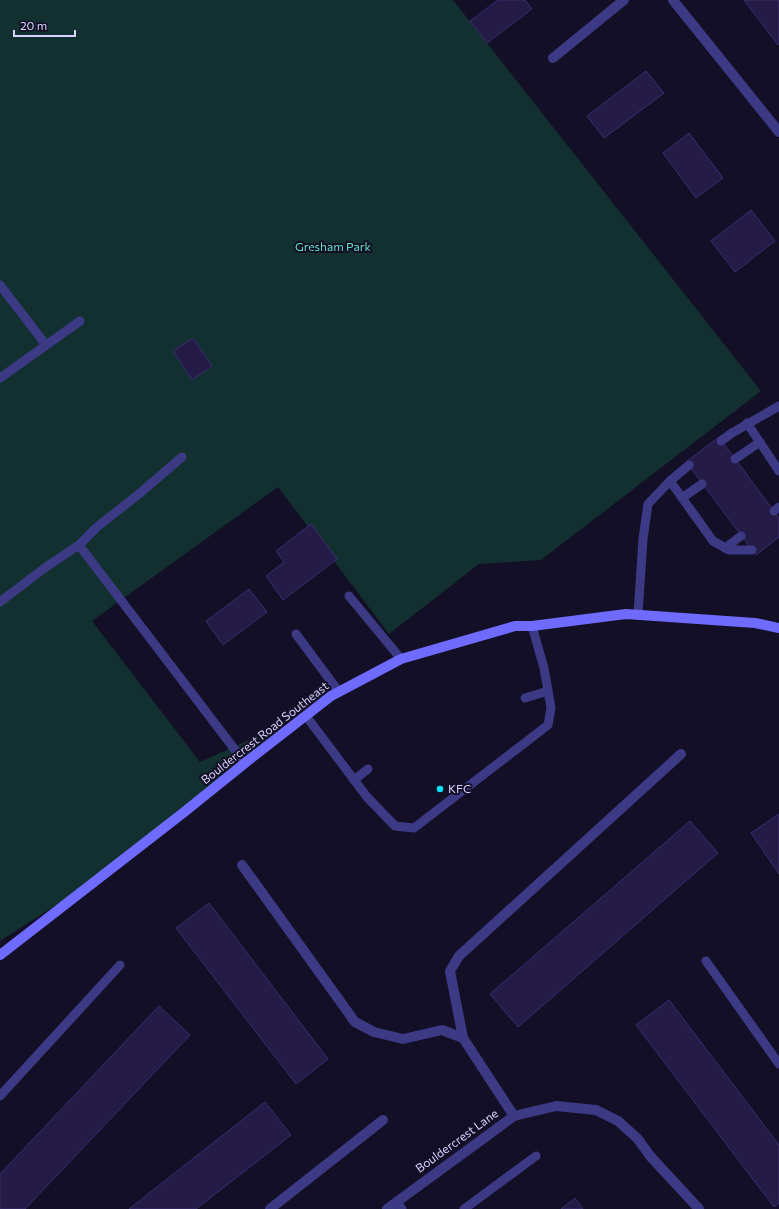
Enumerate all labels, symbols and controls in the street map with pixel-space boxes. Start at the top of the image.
scale bar [14,12,75,38]
text: 20 m [20,18,47,32]
park label: Gresham Park [295,239,372,253]
street label: Bouldercrest Road Southeast [198,678,331,786]
place label: KFC [448,781,471,795]
marker: KFC [435,784,445,794]
street label: Bouldercrest Lane [413,1106,500,1175]

